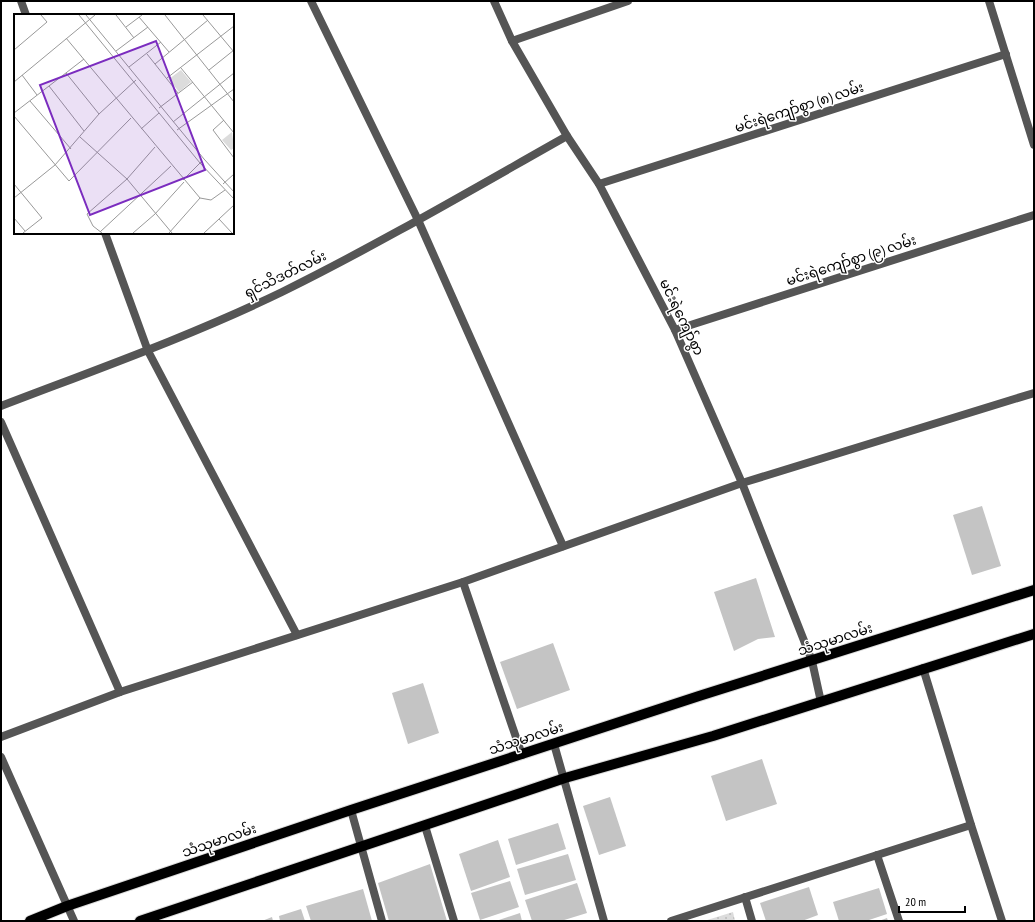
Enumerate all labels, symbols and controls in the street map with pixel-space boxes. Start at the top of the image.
inset map [14,14,234,234]
street label: မင်းရဲကျော်စွာ (၈) လမ်း [732,77,867,139]
street label: မင်းရဲကျော်စွာ (၉) လမ်း [783,230,919,292]
street label: ရှင်သိဒတ်လမ်း [241,245,330,304]
street label: မင်းရဲကျော်စွာ [653,275,709,360]
street label: သံသုမာလမ်း [795,618,876,662]
street label: သံသုမာလမ်း [486,717,567,761]
street label: သံသုမာလမ်း [179,818,260,864]
scale bar [899,888,965,914]
text: 20 m [905,894,926,909]

